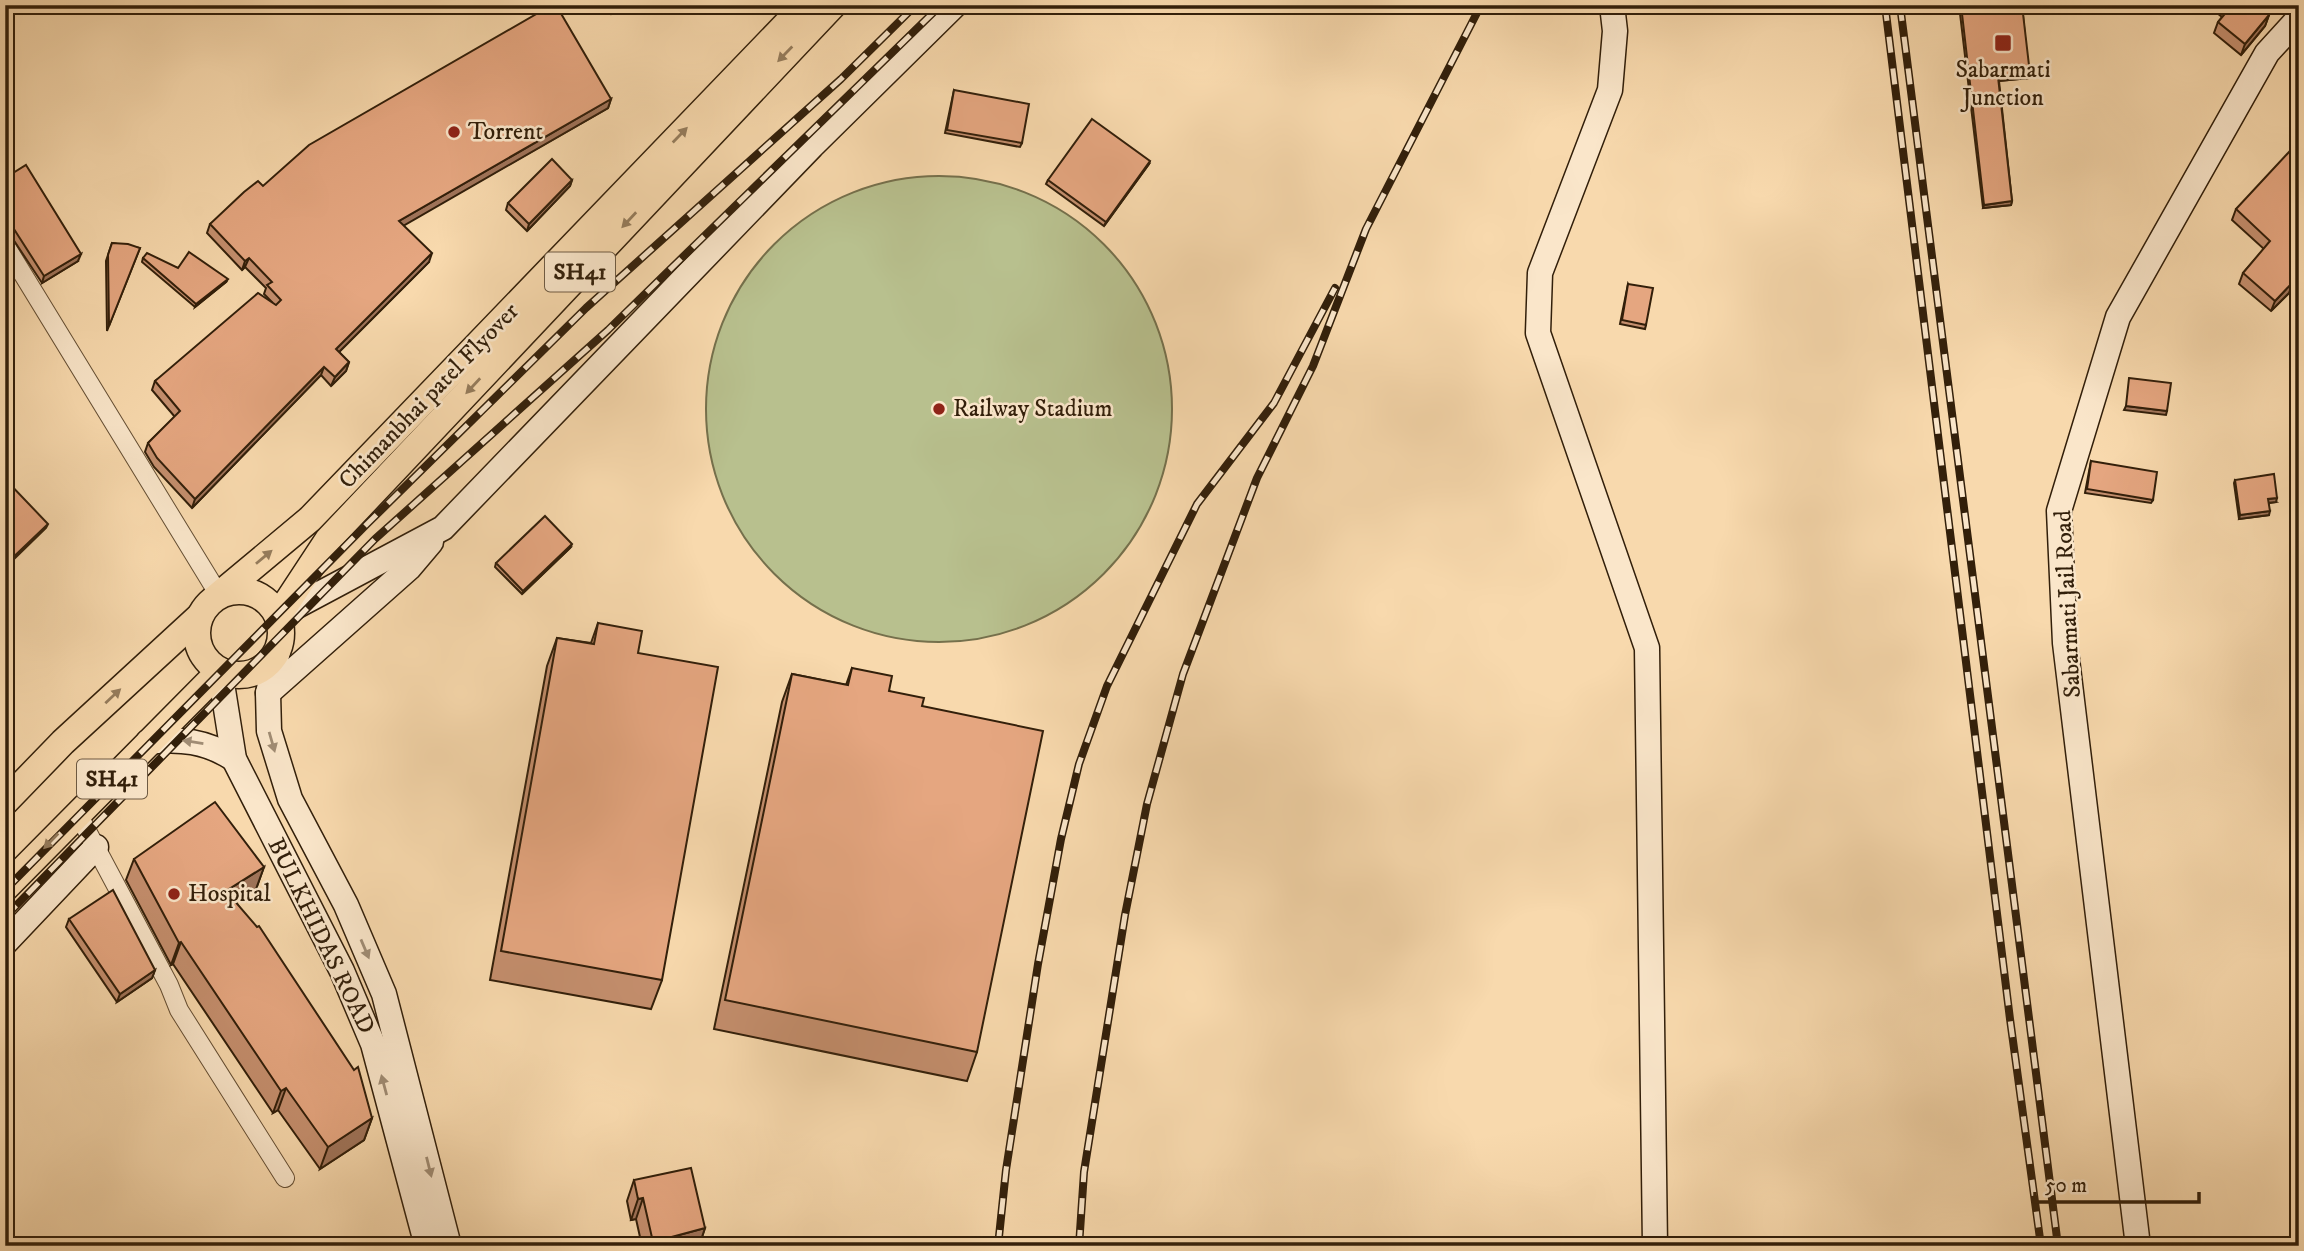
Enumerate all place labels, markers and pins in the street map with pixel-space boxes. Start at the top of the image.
marker: Sabarmati Junction [1993,33,2013,53]
place label: Sabarmati Junction [1955,55,2051,113]
place label: Torrent [468,117,543,147]
marker: Torrent [446,124,462,140]
place label: Railway Stadium [953,394,1112,424]
marker: Railway Stadium [931,401,947,417]
place label: Hospital [188,879,271,909]
marker: Hospital [166,886,182,902]

